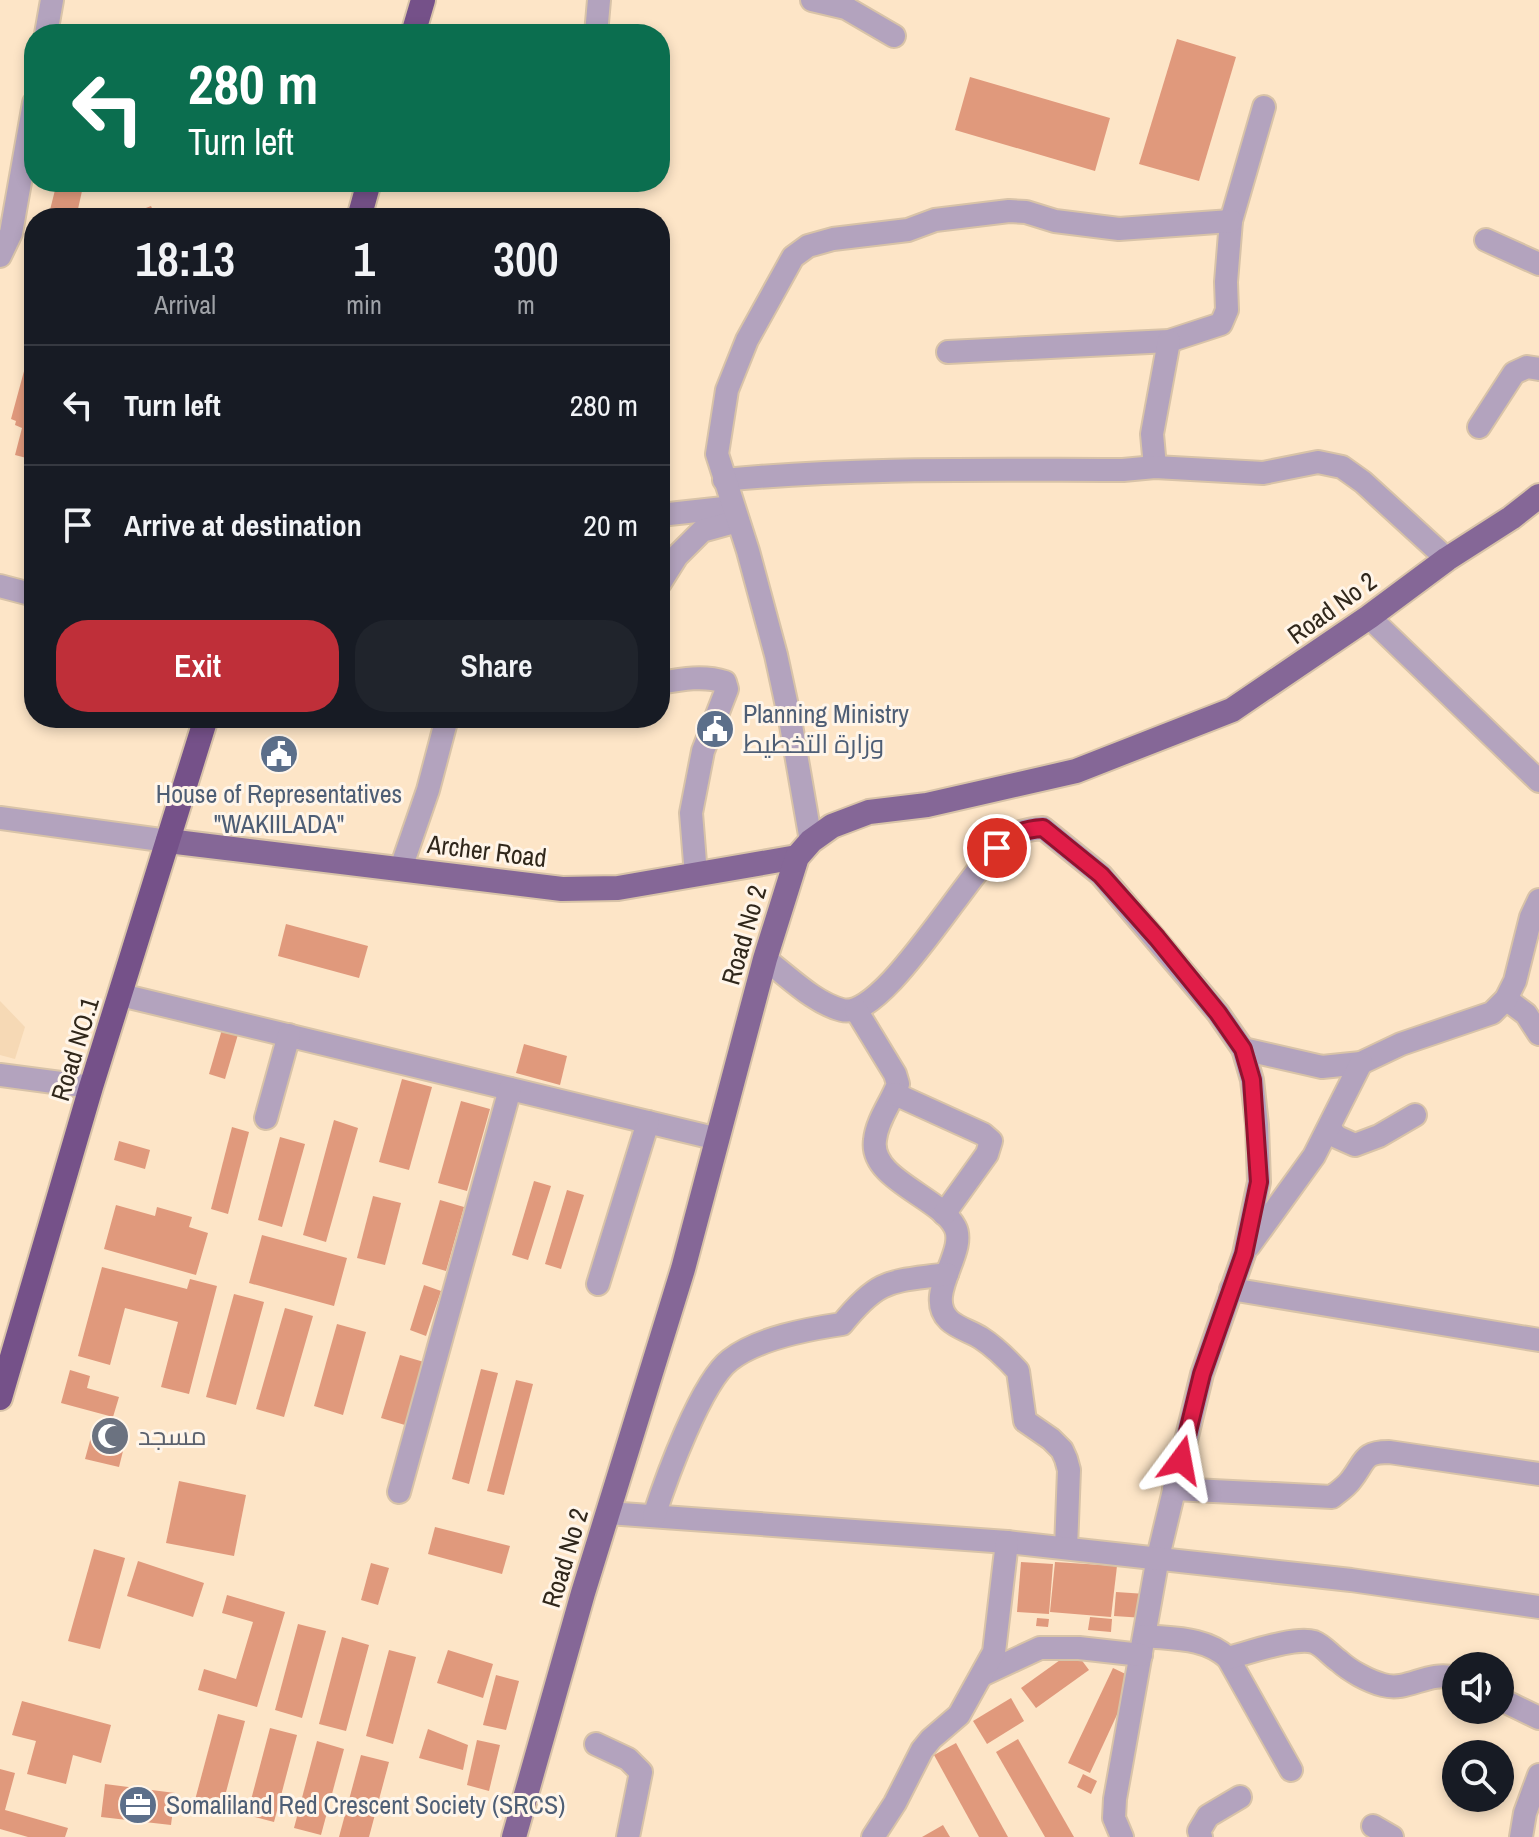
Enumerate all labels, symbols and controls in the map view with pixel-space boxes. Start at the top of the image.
text: 280 m [188,46,318,121]
icon: left [56,56,160,160]
text: Turn left [188,118,294,166]
text: 18:13 [135,226,235,291]
text: 1 [353,226,375,291]
text: 300 [493,226,559,291]
text: Arrival [154,287,216,322]
text: min [346,287,382,322]
text: m [517,287,535,322]
icon: left [56,383,100,427]
text: Turn left [124,385,221,425]
text: 280 m [570,385,638,425]
icon: arrive [56,503,100,547]
text: Arrive at destination [124,505,362,545]
text: 20 m [583,505,638,545]
street label: Road No 2 [1280,563,1383,652]
button: Exit [56,620,339,712]
button: Share [355,620,638,712]
place label: Planning Ministry وزارة التخطيط [743,696,909,761]
public building icon: Planning Ministry وزارة التخطيط [694,708,736,750]
public building icon: House of Representatives "WAKIILADA" [258,733,300,775]
place label: House of Representatives "WAKIILADA" [156,776,402,841]
pin [963,814,1031,882]
street label: Archer Road [425,826,549,875]
icon: arrive [975,826,1019,870]
street label: Road No 2 [713,881,774,989]
street label: Road NO.1 [42,993,107,1105]
mosque icon: مسجد [89,1415,131,1457]
place label: مسجد [138,1418,207,1453]
position arrow [1139,1418,1223,1502]
street label: Road No 2 [533,1504,596,1612]
map controls [1442,1652,1514,1812]
button: sound [1442,1652,1514,1724]
button: search [1442,1740,1514,1812]
office icon: Somaliland Red Crescent Society (SRCS) [117,1784,159,1826]
place label: Somaliland Red Crescent Society (SRCS) [166,1787,565,1822]

